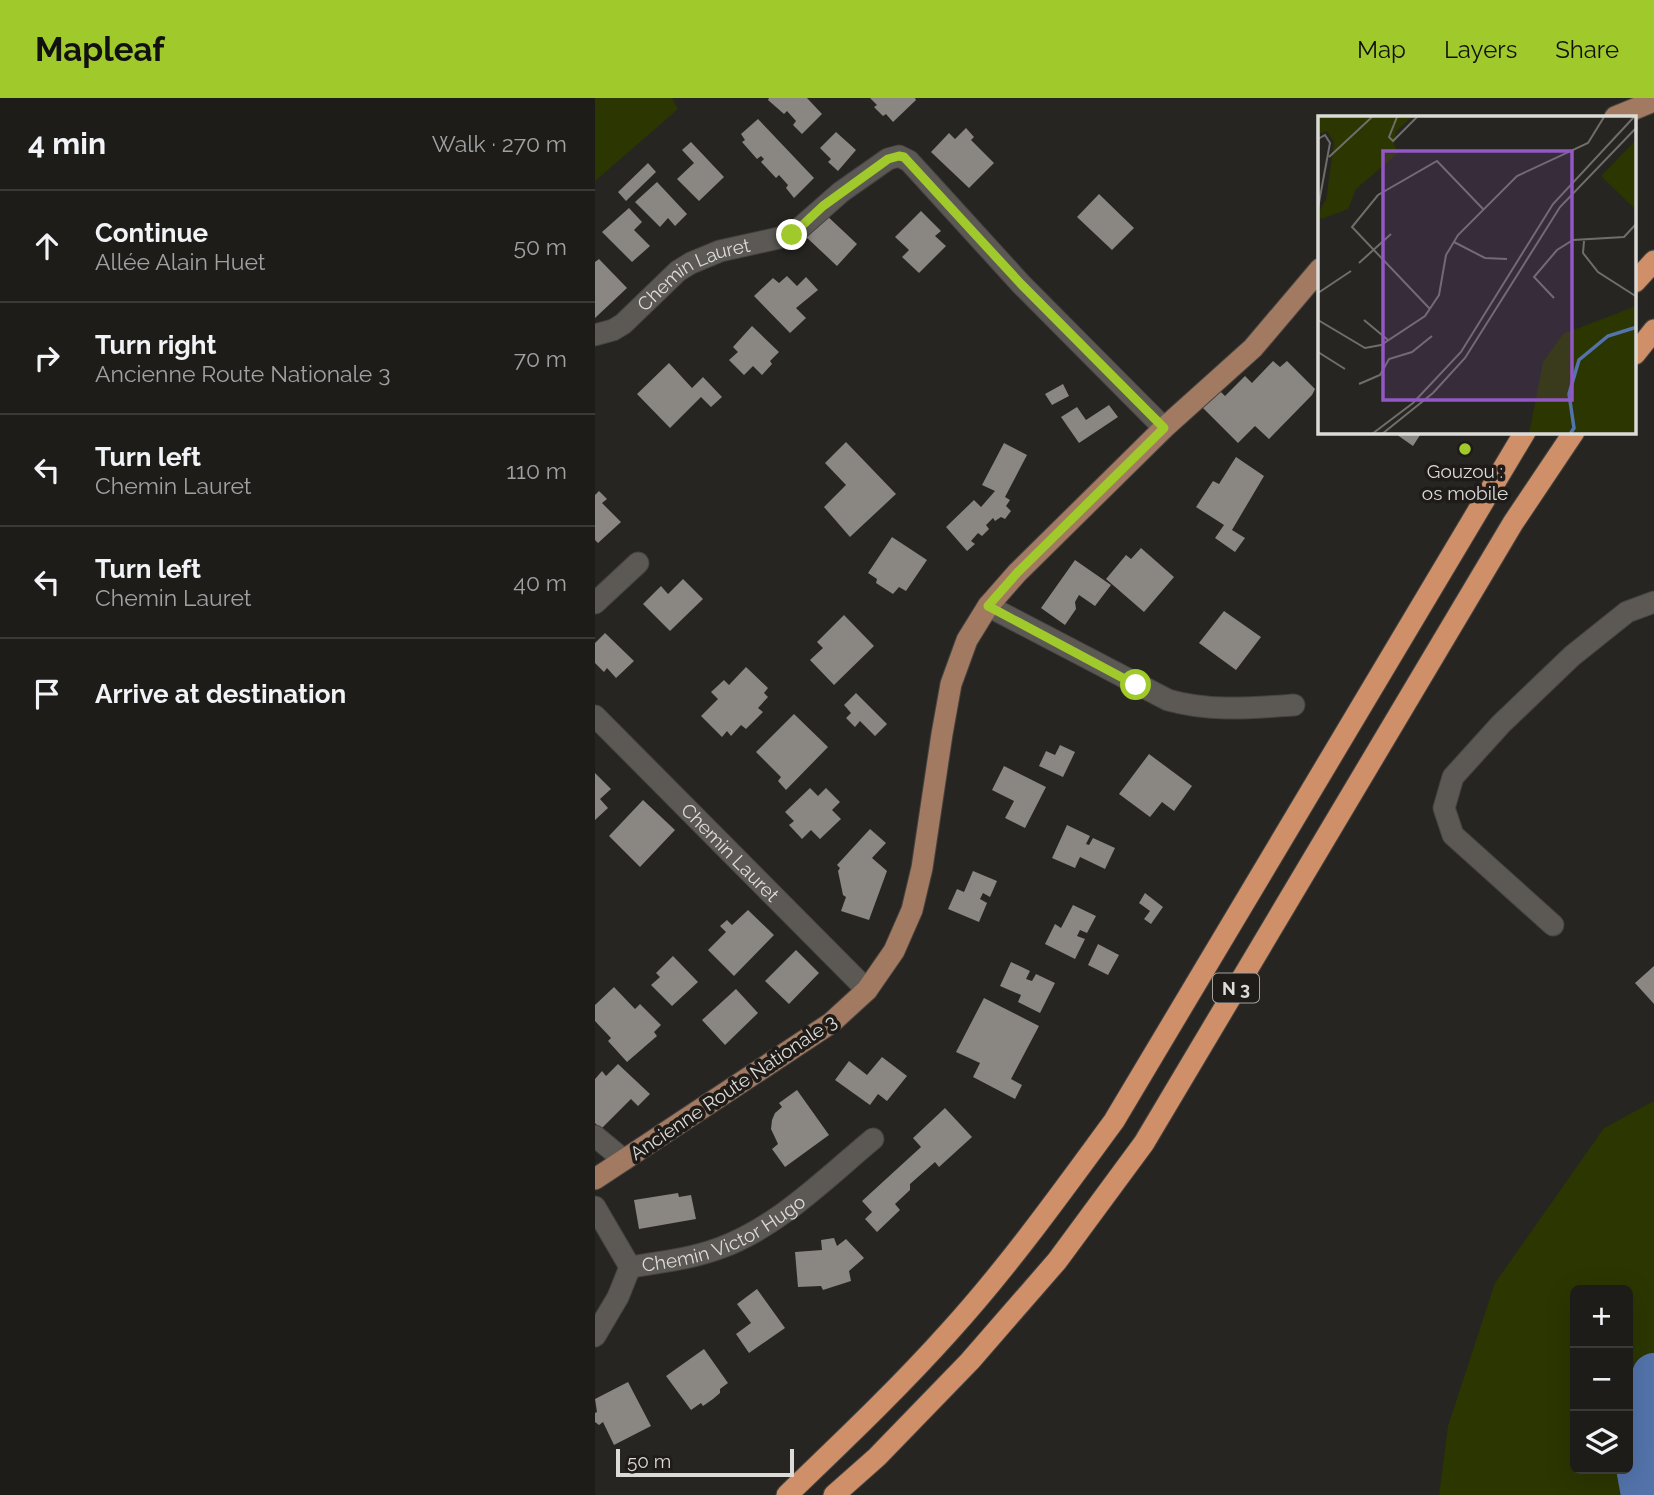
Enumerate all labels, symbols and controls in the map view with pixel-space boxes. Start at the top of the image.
text: Mapleaf [35,30,165,69]
text: Map [1357,35,1406,64]
text: Layers [1444,35,1517,64]
text: Share [1555,35,1619,64]
inset map [1318,116,1637,434]
text: 4 min [28,126,106,161]
text: Walk · 270 m [432,130,567,157]
text: Continue [95,218,208,248]
route end [776,219,807,250]
icon: ahead [28,227,66,265]
text: 50 m [513,233,567,260]
street label: Chemin Lauret [633,234,753,315]
text: Allée Alain Huet [95,248,266,275]
text: Turn right [95,330,216,360]
icon: right [28,339,66,377]
text: 70 m [514,345,567,372]
text: Ancienne Route Nationale 3 [95,360,390,387]
marker: Gouzou : os mobile [1457,441,1473,457]
text: Turn left [95,442,201,472]
icon: left [28,451,66,489]
text: 110 m [506,457,567,484]
place label: Gouzou : os mobile [1422,460,1508,504]
text: Chemin Lauret [95,472,252,499]
text: Turn left [95,554,201,584]
icon: left [28,563,66,601]
text: 40 m [513,569,567,596]
text: Chemin Lauret [95,584,252,611]
route start [1120,669,1151,700]
icon: arrive [28,675,66,713]
text: Arrive at destination [95,679,346,709]
street label: Chemin Lauret [677,799,784,906]
road number: N 3 [1213,974,1259,1002]
street label: Ancienne Route Nationale 3 [626,1010,840,1164]
street label: Chemin Victor Hugo [640,1190,809,1276]
map controls [1570,1285,1633,1474]
button: + [1570,1285,1633,1348]
button: − [1570,1348,1633,1411]
button: layers [1570,1411,1633,1474]
scale bar [616,1446,795,1478]
text: 50 m [627,1450,671,1472]

